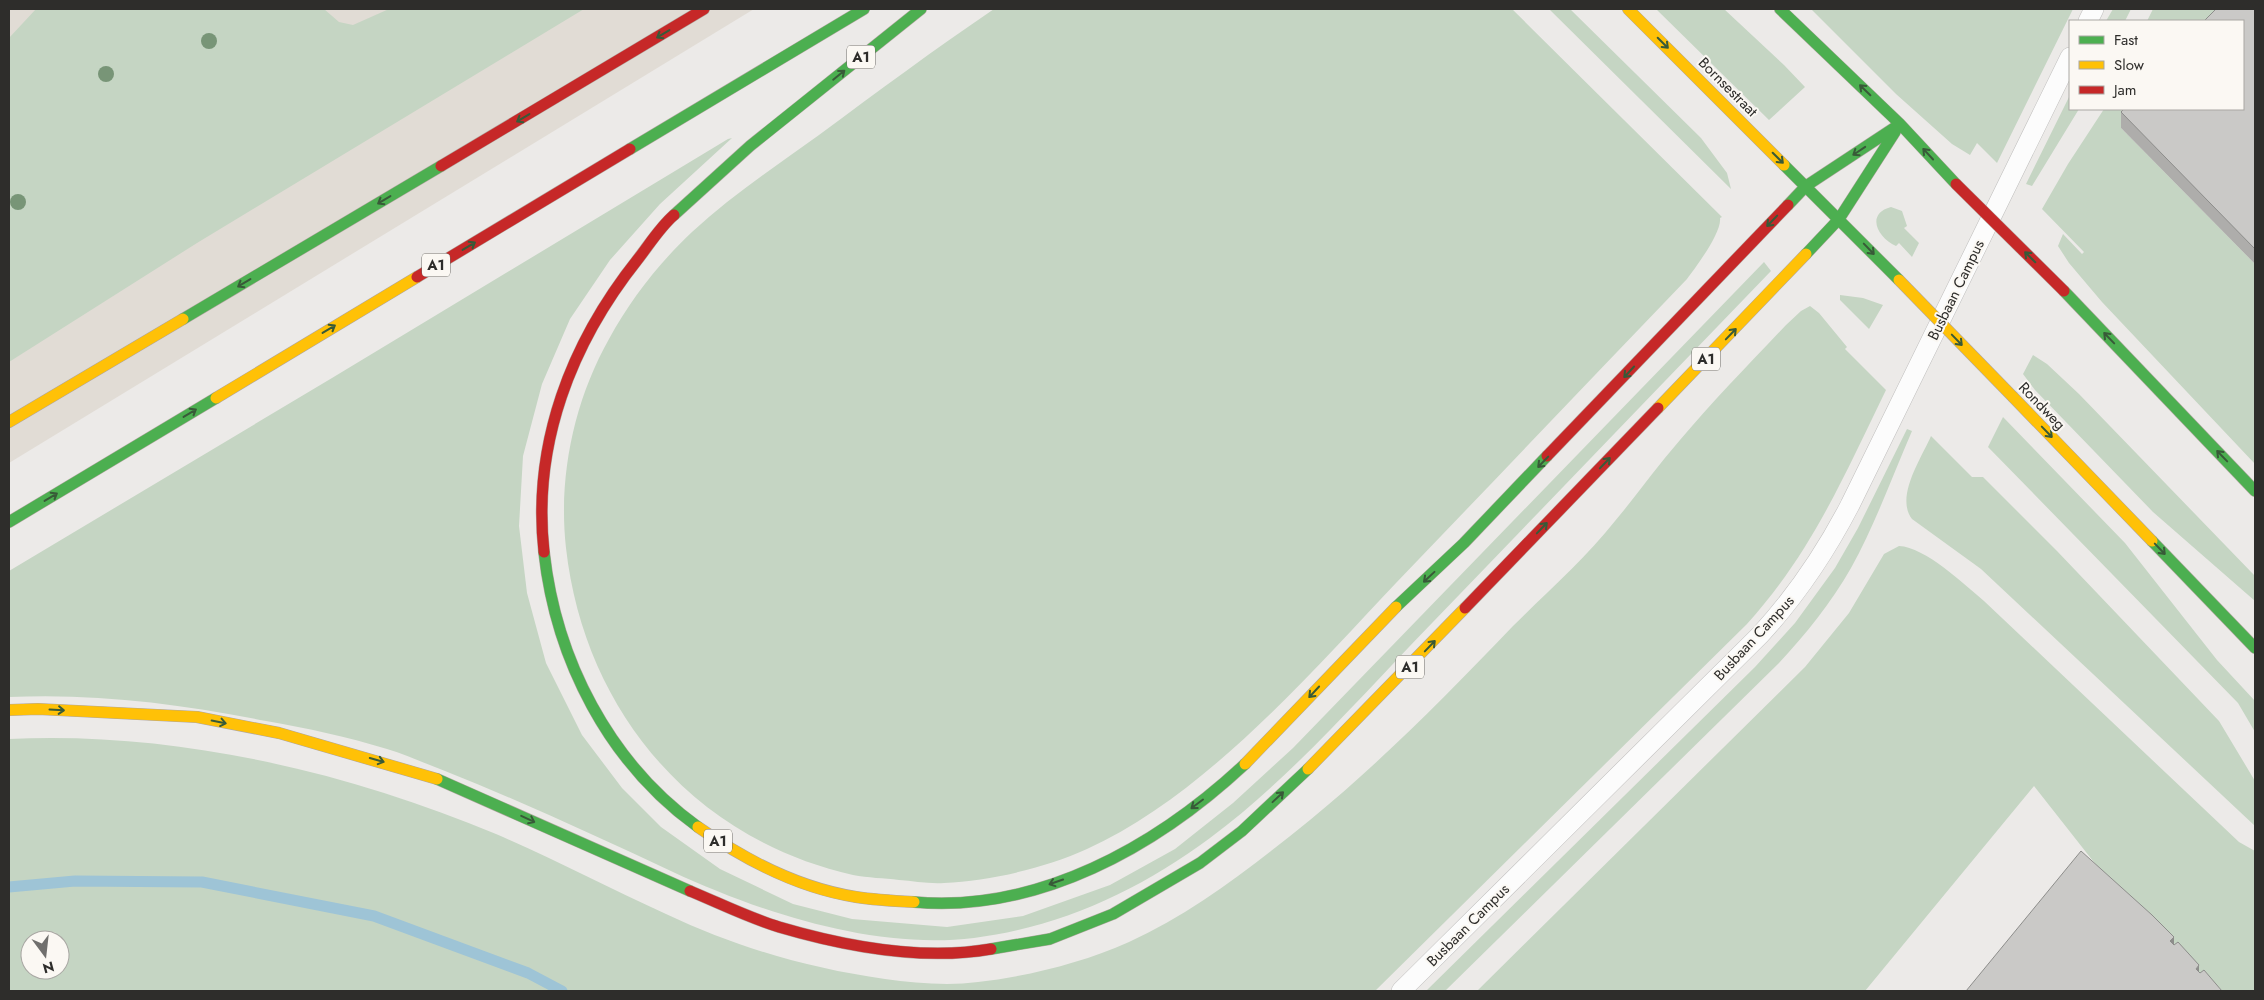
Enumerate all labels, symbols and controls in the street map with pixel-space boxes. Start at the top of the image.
legend [2069,20,2244,110]
text: Fast [2114,29,2138,51]
one-way arrow [656,30,670,40]
one-way arrow [1657,37,1669,49]
road number: A1 [847,46,875,68]
street label: Bornsestraat [1693,52,1763,122]
text: Slow [2114,54,2145,76]
one-way arrow [832,69,845,80]
text: Jam [2112,79,2137,101]
one-way arrow [1858,84,1871,96]
one-way arrow [517,113,531,123]
one-way arrow [1852,146,1866,156]
one-way arrow [1922,148,1934,160]
one-way arrow [1772,152,1784,164]
one-way arrow [377,196,391,206]
one-way arrow [1766,215,1778,228]
street label: Busbaan Campus [1922,236,1990,344]
one-way arrow [461,240,475,250]
one-way arrow [1863,243,1875,255]
one-way arrow [2023,251,2036,263]
road number: A1 [422,254,450,276]
one-way arrow [237,279,251,289]
one-way arrow [322,324,336,334]
one-way arrow [1725,328,1737,340]
one-way arrow [2103,332,2115,345]
one-way arrow [1951,333,1963,346]
road number: A1 [1692,348,1720,370]
one-way arrow [1623,366,1635,379]
street label: Rondweg [2014,377,2070,435]
one-way arrow [182,408,196,418]
one-way arrow [2041,426,2053,438]
one-way arrow [2216,450,2228,462]
one-way arrow [1537,456,1549,468]
one-way arrow [1599,457,1611,469]
one-way arrow [43,491,57,501]
one-way arrow [1536,522,1548,535]
one-way arrow [2154,543,2166,555]
one-way arrow [1422,571,1435,583]
street label: Busbaan Campus [1709,591,1799,685]
one-way arrow [1424,640,1436,652]
road number: A1 [1396,656,1424,679]
one-way arrow [1308,686,1320,699]
one-way arrow [49,705,65,714]
one-way arrow [211,717,227,727]
one-way arrow [369,756,385,766]
one-way arrow [1271,791,1284,803]
one-way arrow [1191,799,1204,810]
one-way arrow [520,815,535,825]
road number: A1 [704,829,732,852]
one-way arrow [1049,878,1064,887]
street label: Busbaan Campus [1422,879,1514,971]
north arrow [20,930,70,980]
text: N [40,956,56,979]

